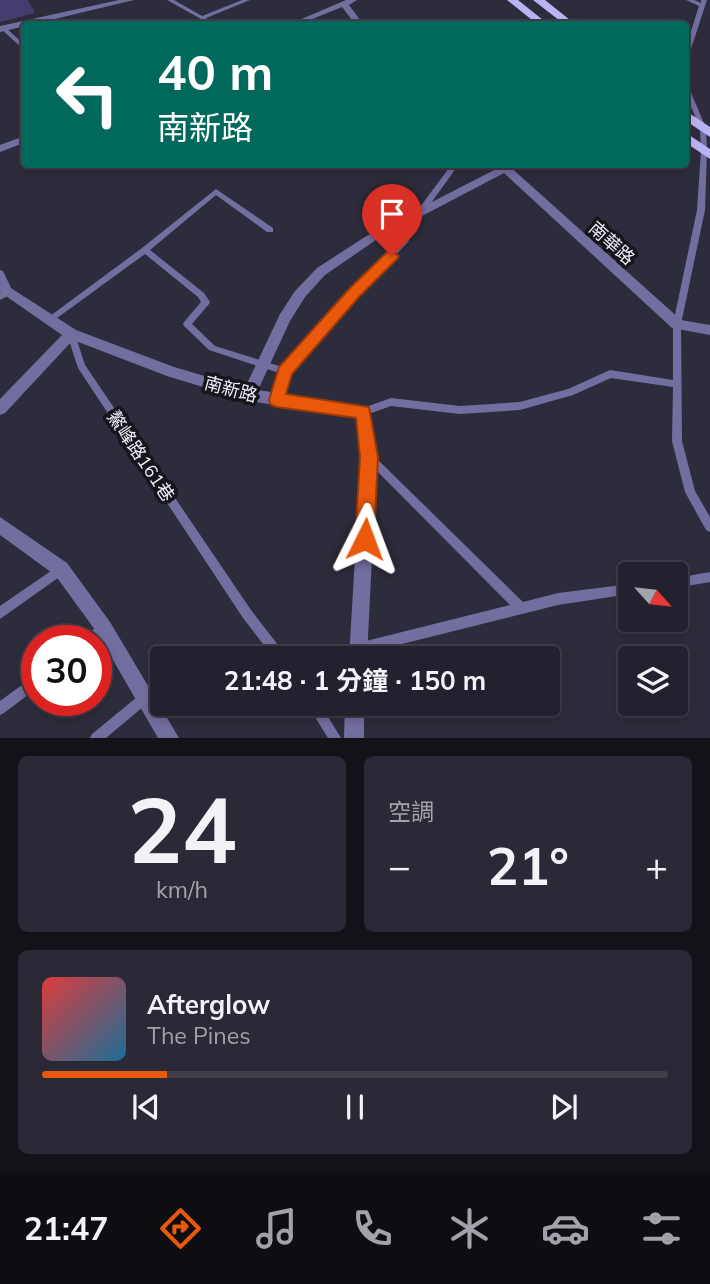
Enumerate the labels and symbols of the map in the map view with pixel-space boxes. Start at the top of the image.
pin [362,184,422,256]
street label: 南華路 [584,216,640,270]
street label: 南新路 [202,371,260,407]
street label: 鰲峰路161巷 [102,406,180,506]
position arrow [328,502,402,576]
north arrow [618,562,688,632]
speed limit sign: 30 [21,625,112,716]

